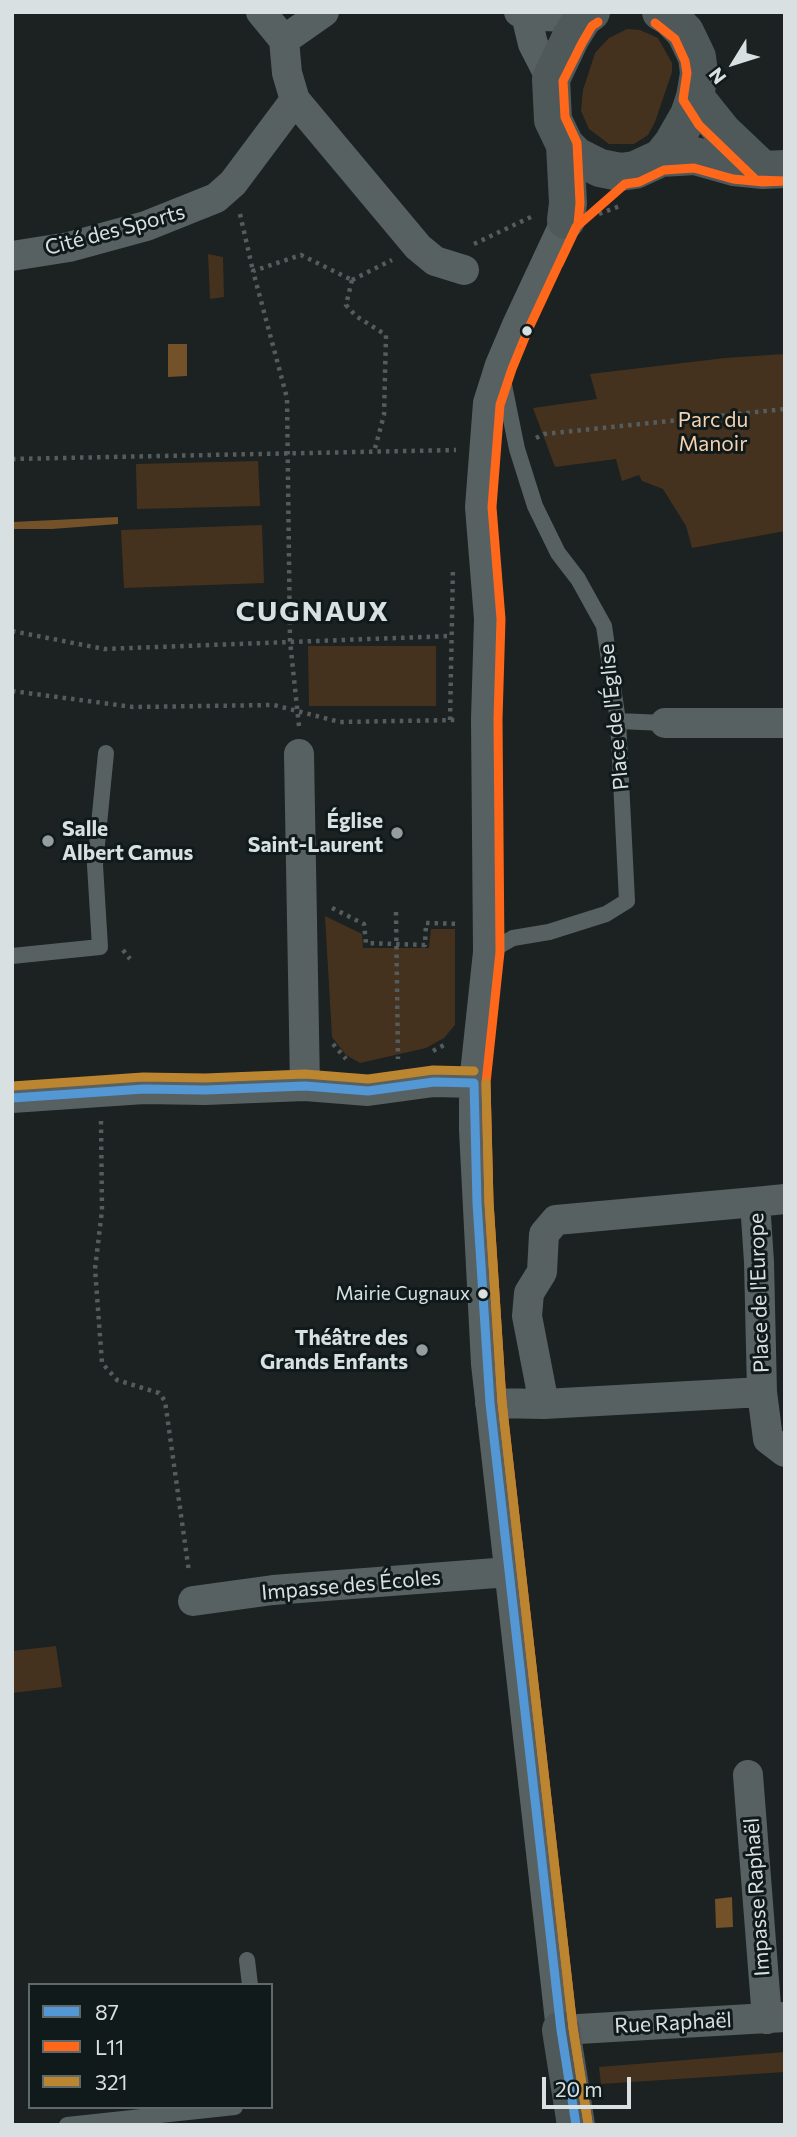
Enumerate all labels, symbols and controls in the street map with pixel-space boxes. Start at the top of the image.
north arrow [699,28,769,98]
text: N [704,64,731,89]
street label: Cité des Sports [42,199,188,261]
unlabelled marker [520,324,534,338]
park label: Parc du Manoir [678,407,748,457]
district label: CUGNAUX [237,595,389,629]
street label: Place de l'Église [594,643,634,791]
place label: Église Saint-Laurent [248,808,383,858]
place label: Salle Albert Camus [62,816,193,866]
marker: Église Saint-Laurent [389,825,405,841]
marker: Salle Albert Camus [40,833,56,849]
street label: Place de l'Europe [744,1213,774,1373]
place label: Mairie Cugnaux [336,1283,470,1305]
marker: Mairie Cugnaux [476,1287,490,1301]
place label: Théâtre des Grands Enfants [260,1325,408,1375]
marker: Théâtre des Grands Enfants [414,1342,430,1358]
street label: Impasse des Écoles [260,1565,442,1605]
street label: Impasse Raphaël [739,1817,775,1977]
legend [28,1983,273,2109]
text: 87 [95,1999,119,2024]
street label: Rue Raphaël [614,2007,732,2039]
text: L11 [95,2034,124,2059]
scale bar [545,2064,634,2108]
text: 321 [95,2069,128,2094]
text: 20 m [555,2076,603,2101]

